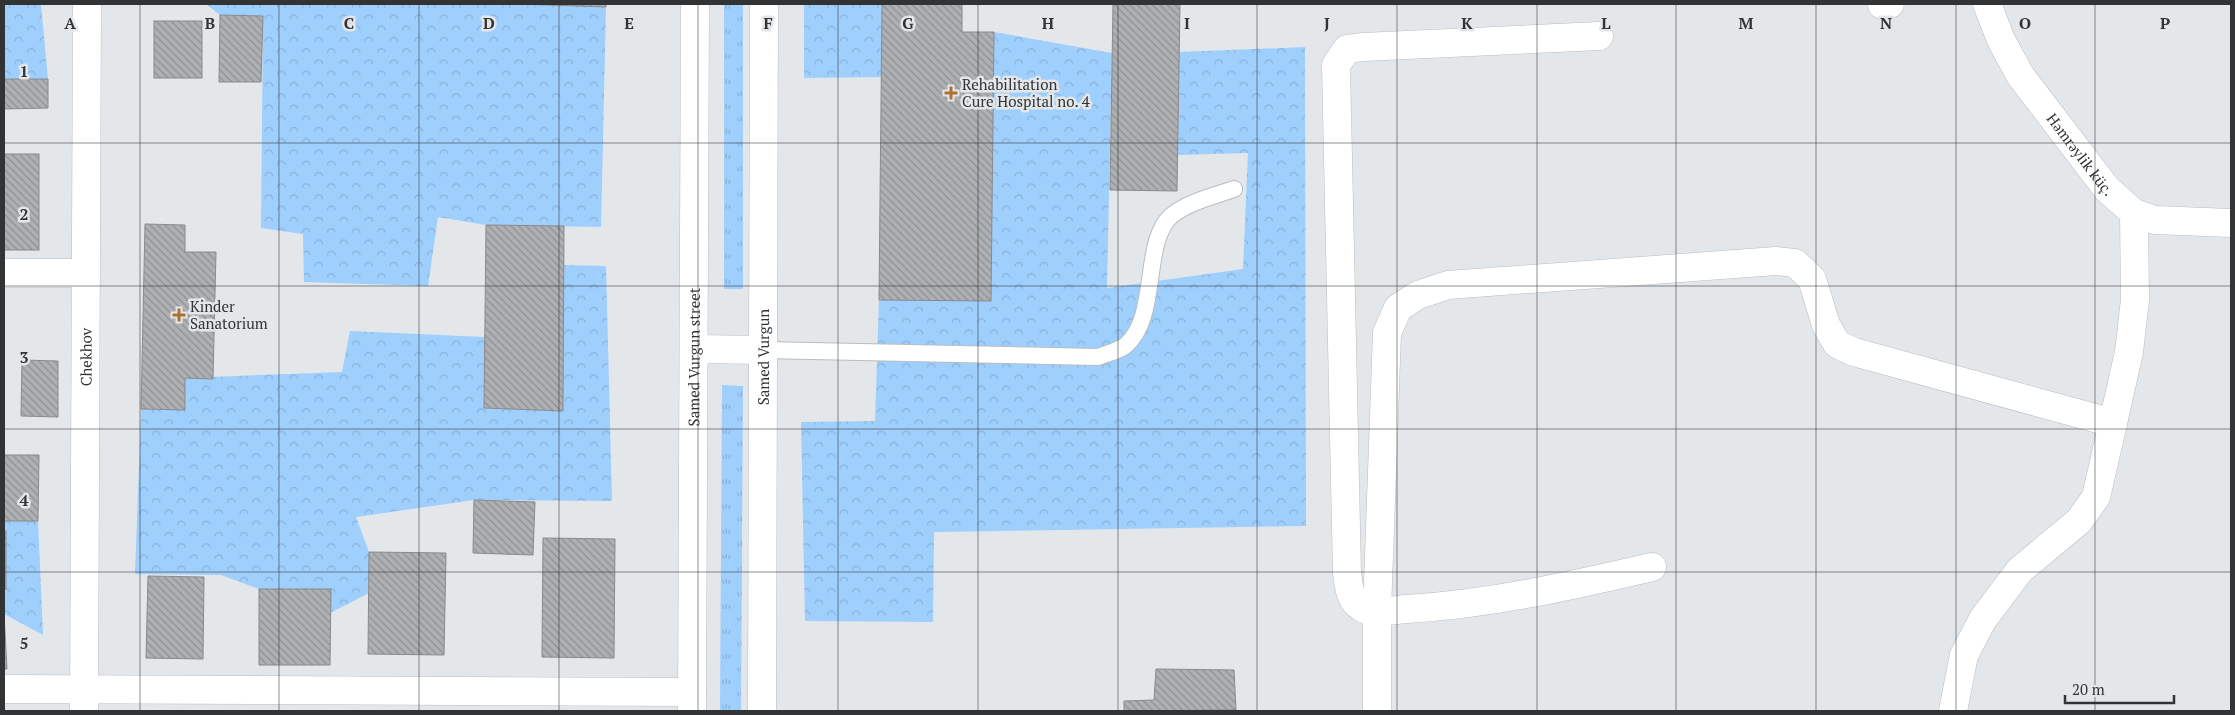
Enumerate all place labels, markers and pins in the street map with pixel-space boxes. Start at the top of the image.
place label: Rehabilitation Cure Hospital no. 4 [962,74,1090,111]
marker: Rehabilitation Cure Hospital no. 4 [944,86,958,100]
place label: Kinder Sanatorium [190,296,268,333]
marker: Kinder Sanatorium [172,308,186,322]

